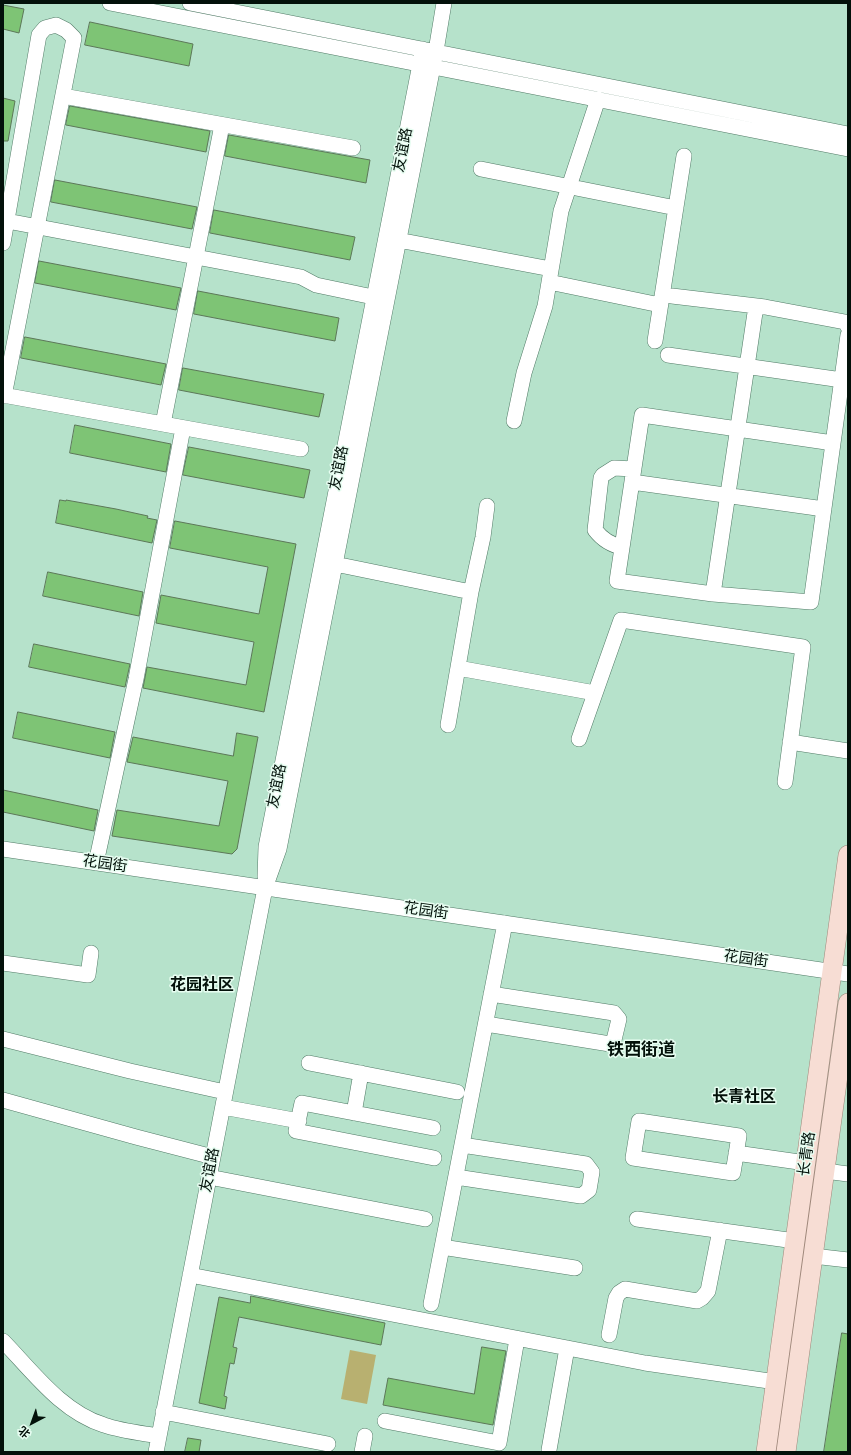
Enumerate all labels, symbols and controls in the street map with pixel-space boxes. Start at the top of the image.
street label: 友谊路 [390,126,416,174]
street label: 友谊路 [326,444,352,492]
street label: 友谊路 [264,762,290,810]
street label: 花园街 [81,852,129,876]
street label: 花园街 [402,899,450,923]
street label: 花园街 [722,947,770,971]
district label: 花园社区 [170,975,234,995]
district label: 铁西街道 [607,1040,675,1060]
district label: 长青社区 [712,1087,776,1107]
street label: 长青路 [795,1130,819,1178]
street label: 友谊路 [197,1146,223,1194]
north arrow [12,1403,52,1443]
text: 北 [15,1423,33,1441]

